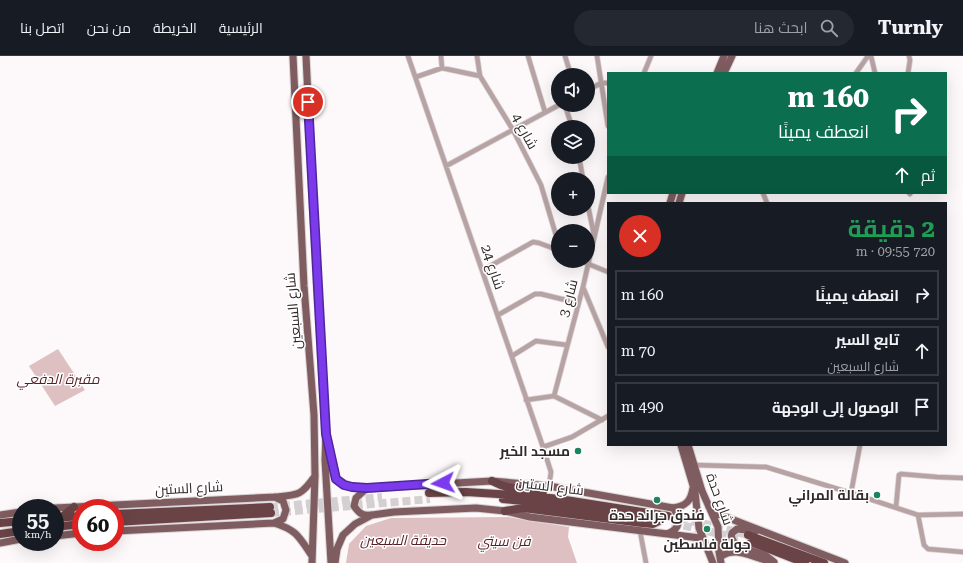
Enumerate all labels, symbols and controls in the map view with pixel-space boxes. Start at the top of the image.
search box [574,10,854,46]
text: Turnly [878,16,943,39]
icon: search [818,17,840,39]
text: ابحث هنا [754,19,808,37]
text: اتصل بنا [20,20,65,36]
text: من نحن [87,20,131,36]
text: الخريطة [153,20,197,36]
text: الرئيسية [219,20,263,36]
map controls [551,68,595,268]
button: sound [551,68,595,112]
text: 160 m [788,81,869,114]
pin [291,85,325,119]
icon: right [883,88,935,140]
icon: arrive [297,91,319,113]
street label: شارع 4 [508,110,541,152]
button: layers [551,120,595,164]
text: انعطف يمينًا [778,121,869,142]
icon: ahead [891,164,913,186]
text: ثم [921,167,935,185]
button: + [551,172,595,216]
button: close [619,215,661,257]
text: 2 دقيقة [848,215,935,243]
button: − [551,224,595,268]
street label: شارع 24 [477,242,508,292]
text: 720 m · 09:55 [856,244,935,259]
street label: شارع السبعين [282,272,305,350]
street label: شارع 3 [555,277,582,319]
icon: right [911,284,933,306]
text: 160 m [621,286,664,304]
text: انعطف يمينًا [815,287,899,305]
text: تابع السير [836,331,899,349]
icon: ahead [911,340,933,362]
text: 70 m [621,342,655,360]
text: شارع السبعين [827,359,899,374]
park label: مقبرة الدفعي [17,371,100,391]
icon: arrive [911,396,933,418]
text: 490 m [621,398,664,416]
text: الوصول إلى الوجهة [772,399,899,417]
place label: مسجد الخير [499,443,570,460]
marker: مسجد الخير [573,446,583,456]
position arrow [422,462,464,504]
street label: شارع حدة [702,471,737,528]
street label: شارع الستين [515,474,585,499]
street label: شارع الستين [154,478,224,499]
place label: بقالة المراني [789,487,869,507]
marker: بقالة المراني [872,490,882,500]
marker: فندق جراند حدة [652,495,662,505]
speed limit sign: 60 [72,499,124,551]
place label: فندق جراند حدة [609,507,705,524]
text: 55 [27,508,49,532]
marker: جولة فلسطين [702,524,712,534]
text: km/h [25,529,51,540]
park label: حديقة السبعين [360,532,447,549]
park label: فن سيتي [477,533,532,553]
place label: جولة فلسطين [664,536,751,553]

